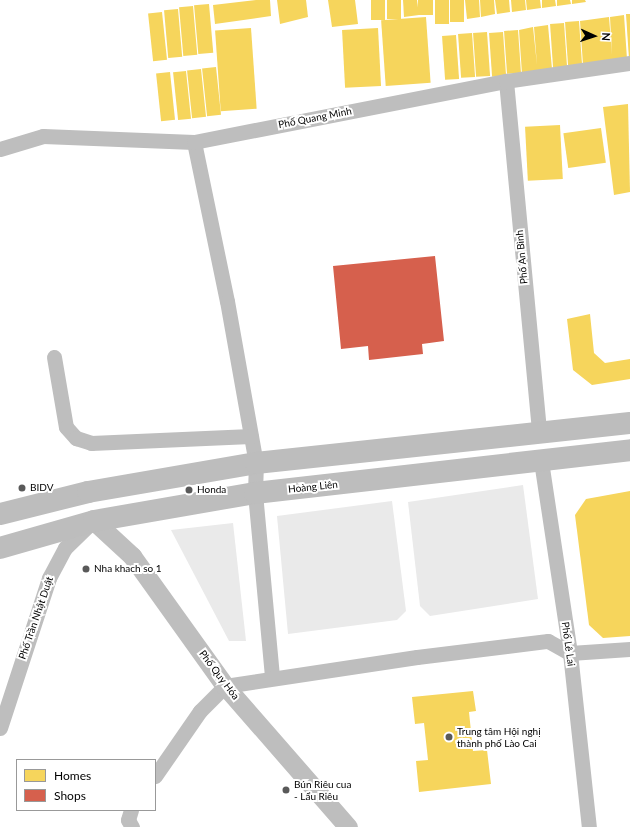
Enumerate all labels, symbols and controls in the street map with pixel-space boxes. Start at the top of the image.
north arrow [574,16,614,56]
text: N [600,32,613,41]
street label: Phố Quang Minh [277,105,353,131]
street label: Phố An Bình [514,229,530,285]
street label: Hoàng Liên [288,478,338,496]
place label: BIDV [30,482,53,494]
marker: BIDV [17,483,27,493]
place label: Honda [197,484,226,496]
marker: Honda [184,485,194,495]
place label: Nha khach so 1 [94,563,162,575]
marker: Nha khach so 1 [81,564,91,574]
street label: Phố Trần Nhật Duật [16,575,56,661]
street label: Phố Lê Lai [559,621,577,667]
street label: Phố Quy Hóa [196,648,242,702]
place label: Trung tâm Hội nghị thành phố Lào Cai [457,725,541,748]
marker: Trung tâm Hội nghị thành phố Lào Cai [444,732,454,742]
legend [16,759,156,811]
text: Homes [54,768,91,783]
place label: Bún Riêu cua - Lẩu Riêu [294,778,351,802]
marker: Bún Riêu cua - Lẩu Riêu [281,785,291,795]
text: Shops [54,788,86,803]

